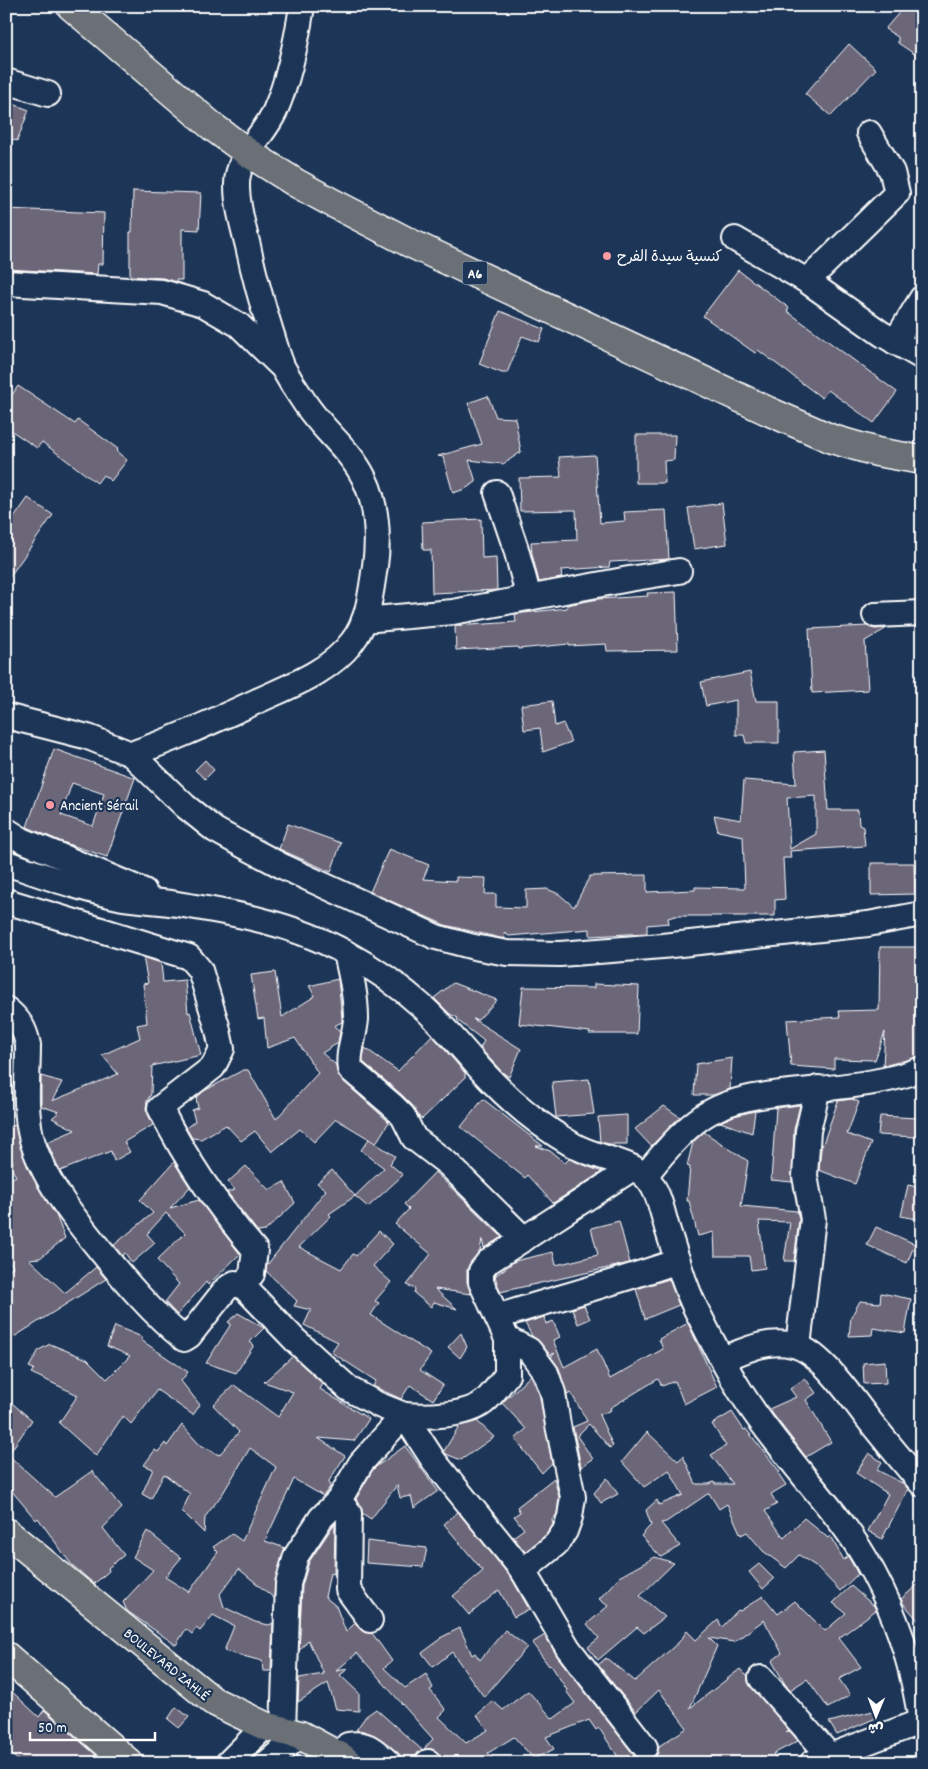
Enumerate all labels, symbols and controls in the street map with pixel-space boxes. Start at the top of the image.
place label: كنسية سيدة الفرح [617,247,722,269]
marker: كنسية سيدة الفرح [601,250,613,262]
road number: A6 [462,262,488,284]
place label: Ancient Sérail [60,796,139,818]
marker: Ancient Sérail [44,799,56,811]
street label: BOULEVARD ZAHLÉ [118,1624,214,1707]
north arrow [850,1692,900,1742]
scale bar [30,1709,155,1741]
text: ش [868,1717,884,1737]
text: 50 m [38,1718,67,1740]

